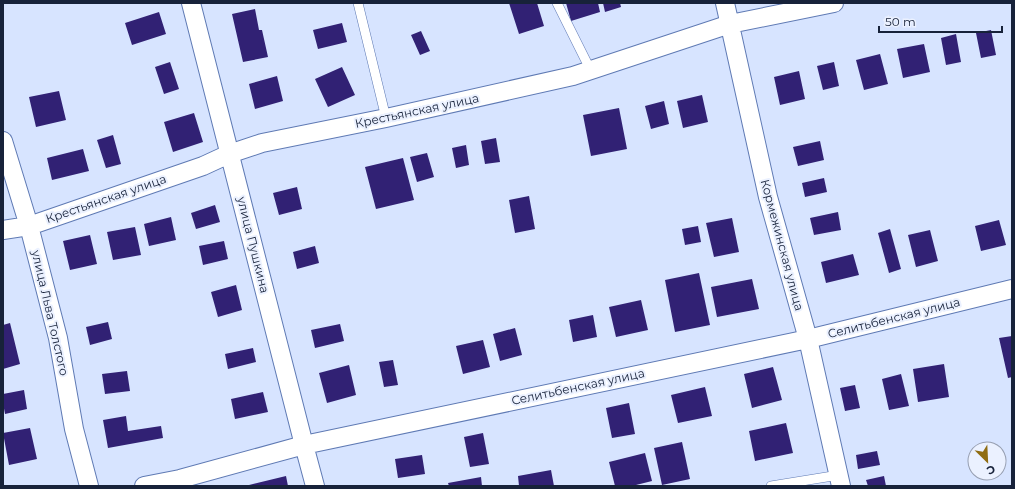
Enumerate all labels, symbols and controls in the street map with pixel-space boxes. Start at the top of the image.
scale bar [879,8,1002,34]
text: 50 m [885,14,916,29]
street label: Крестьянская улица [354,90,480,131]
street label: Крестьянская улица [44,171,168,226]
street label: Кормежинская улица [758,178,807,312]
street label: улица Пушкина [234,194,273,295]
street label: улица Льва Толстого [28,248,72,378]
street label: Селитьбенская улица [826,294,962,341]
street label: Селитьбенская улица [510,365,646,408]
north arrow [967,441,1007,481]
text: С [985,462,998,478]

